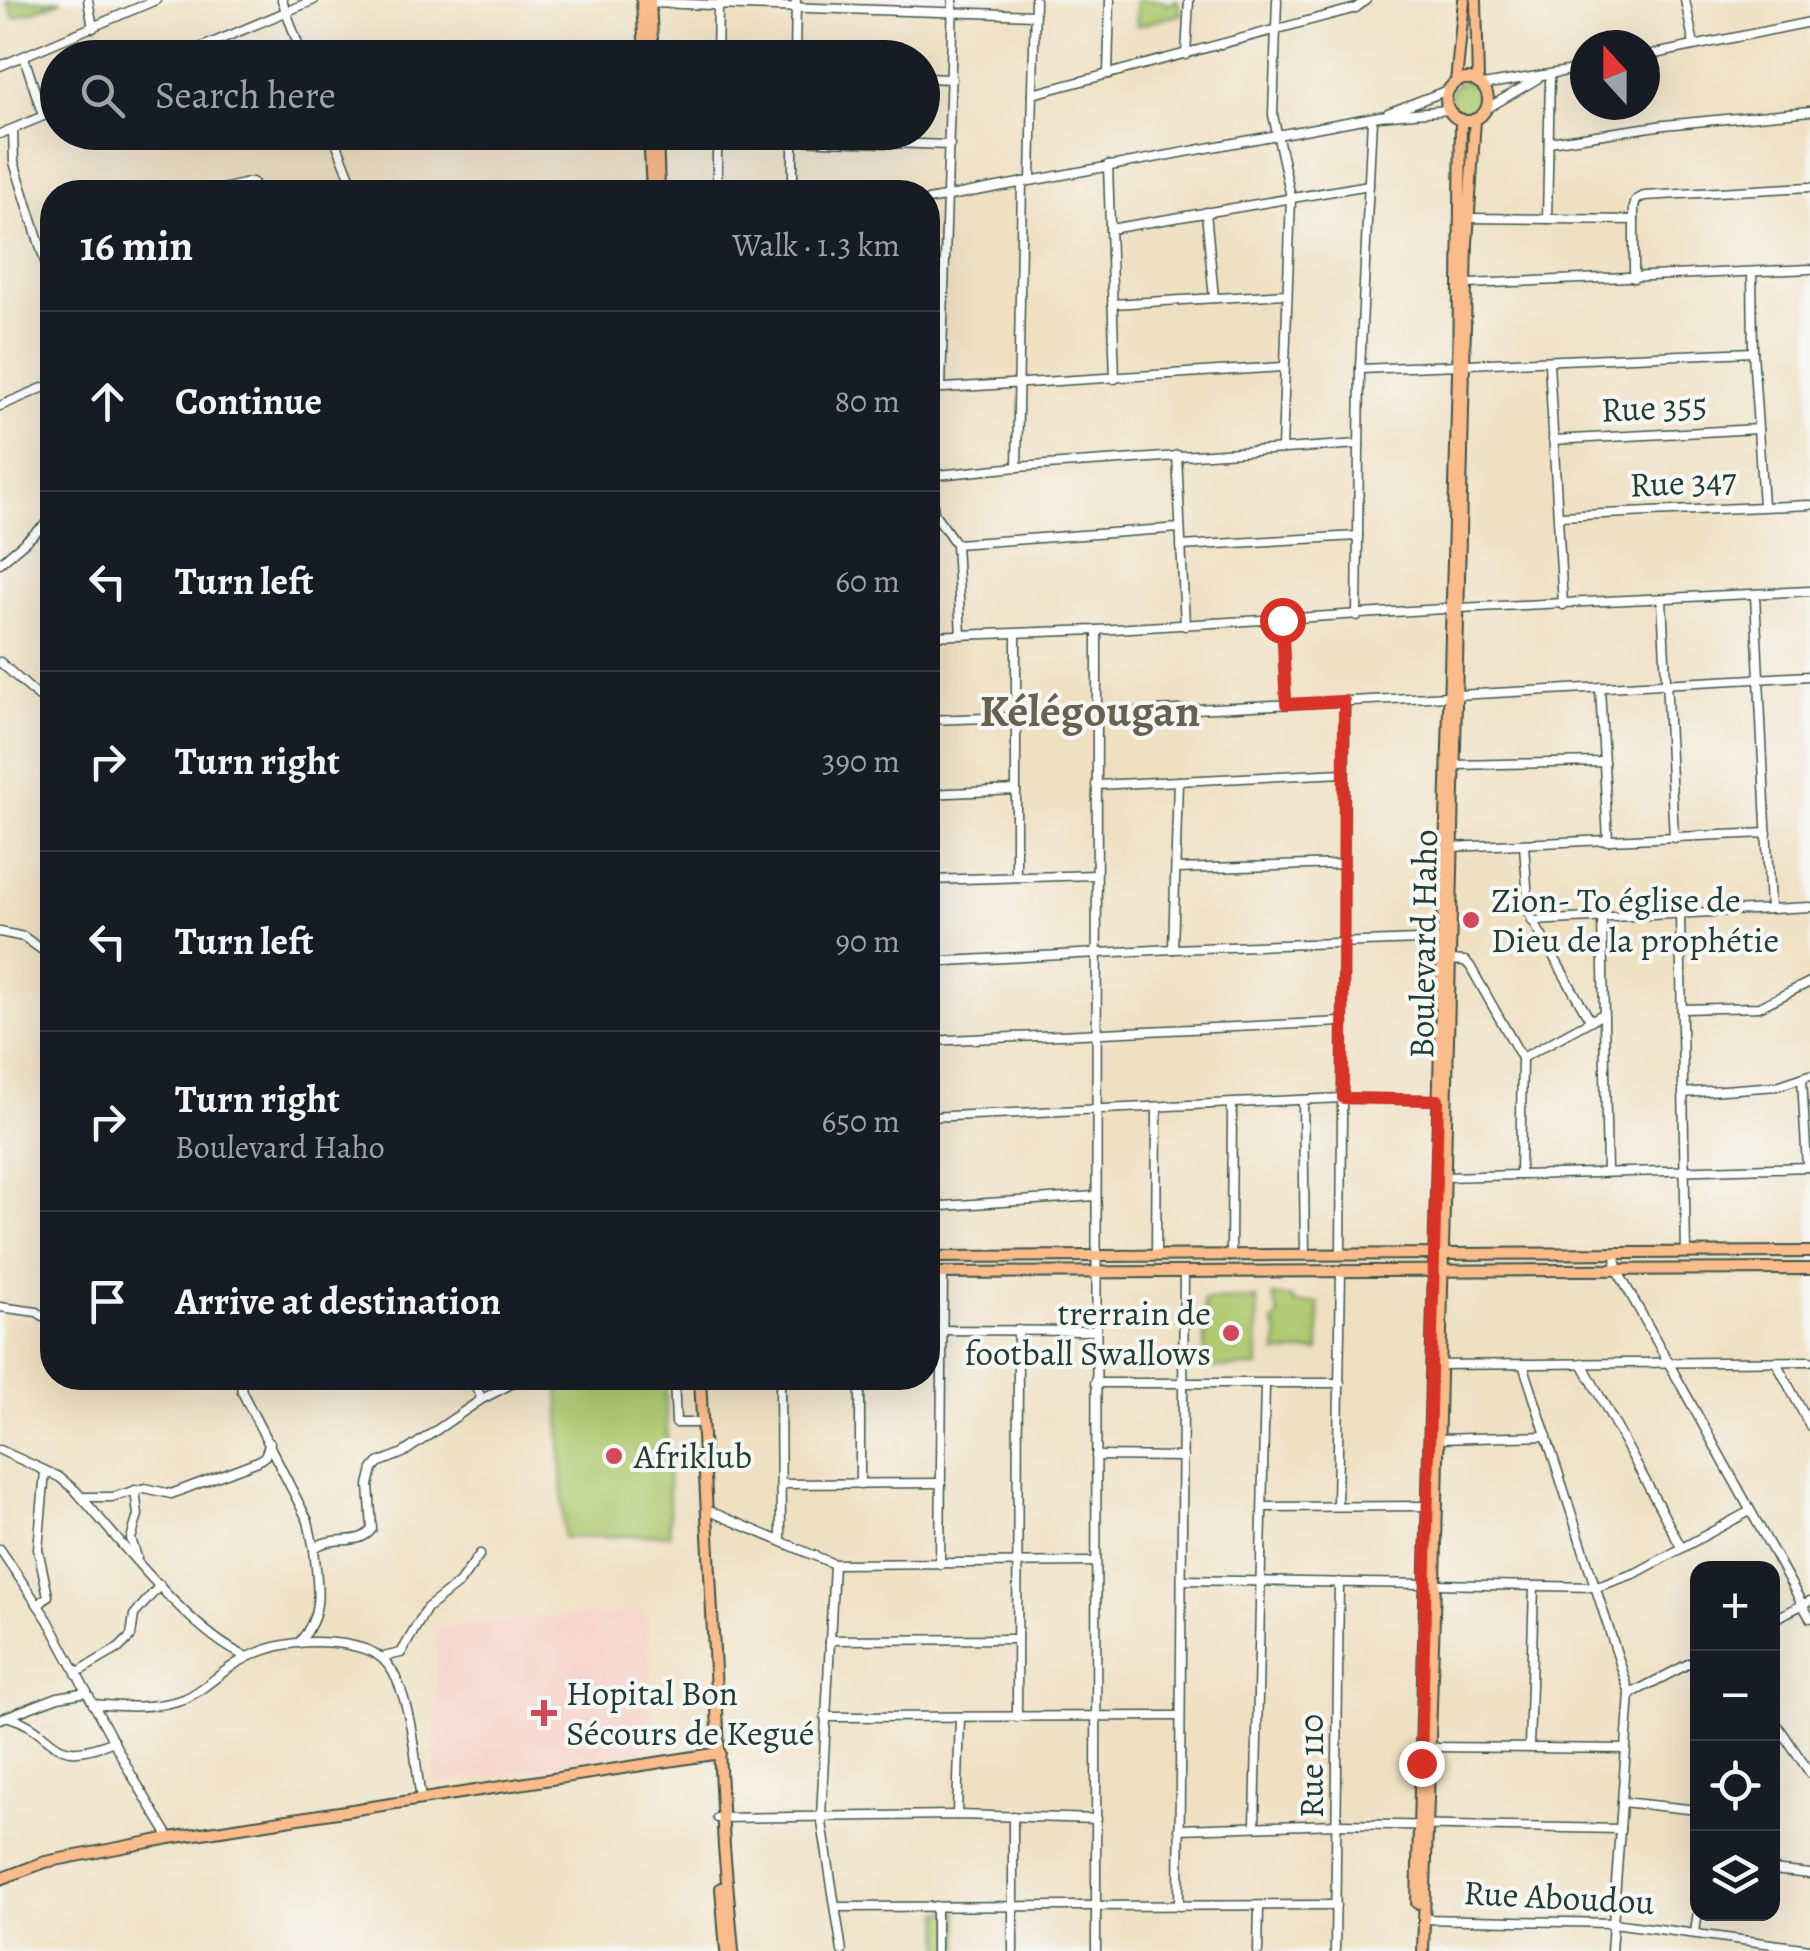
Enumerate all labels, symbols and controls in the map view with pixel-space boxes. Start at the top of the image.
north arrow [1570,30,1660,120]
search box [40,40,940,150]
icon: search [75,68,130,123]
text: Search here [155,69,336,121]
text: 16 min [80,217,193,274]
text: Walk · 1.3 km [732,223,900,267]
icon: ahead [80,374,135,429]
text: Continue [175,375,322,427]
text: 80 m [834,379,900,423]
street label: Rue 355 [1600,380,1708,434]
street label: Rue 347 [1628,455,1738,509]
icon: left [80,554,135,609]
text: Turn left [175,555,314,607]
text: 60 m [835,559,900,603]
route start [1260,598,1306,644]
district label: Kélégougan [980,680,1200,742]
icon: right [80,734,135,789]
text: Turn right [175,735,340,787]
text: 390 m [822,739,900,783]
street label: Boulevard Haho [1397,829,1449,1059]
place label: Zion- To église de Dieu de la prophétie [1491,876,1779,964]
marker: Zion- To église de Dieu de la prophétie [1460,909,1482,931]
icon: left [80,914,135,969]
text: Turn left [175,915,314,967]
text: 90 m [835,919,900,963]
text: Turn right [175,1073,340,1125]
icon: right [80,1094,135,1149]
text: 650 m [821,1099,900,1143]
text: Boulevard Haho [175,1125,385,1169]
icon: arrive [80,1274,135,1329]
text: Arrive at destination [175,1275,501,1327]
place label: trerrain de football Swallows [965,1289,1211,1377]
marker: trerrain de football Swallows [1220,1322,1242,1344]
place label: Afriklub [633,1432,752,1480]
marker: Afriklub [603,1445,625,1467]
map controls [1690,1561,1780,1921]
button: + [1690,1561,1780,1651]
button: − [1690,1651,1780,1741]
place label: Hopital Bon Sécours de Kegué [566,1669,814,1757]
marker: Hopital Bon Sécours de Kegué [531,1700,557,1726]
street label: Rue 110 [1287,1714,1335,1818]
route end [1399,1741,1445,1787]
button: locate [1690,1741,1780,1831]
button: layers [1690,1831,1780,1921]
street label: Rue Aboudou [1462,1868,1656,1926]

